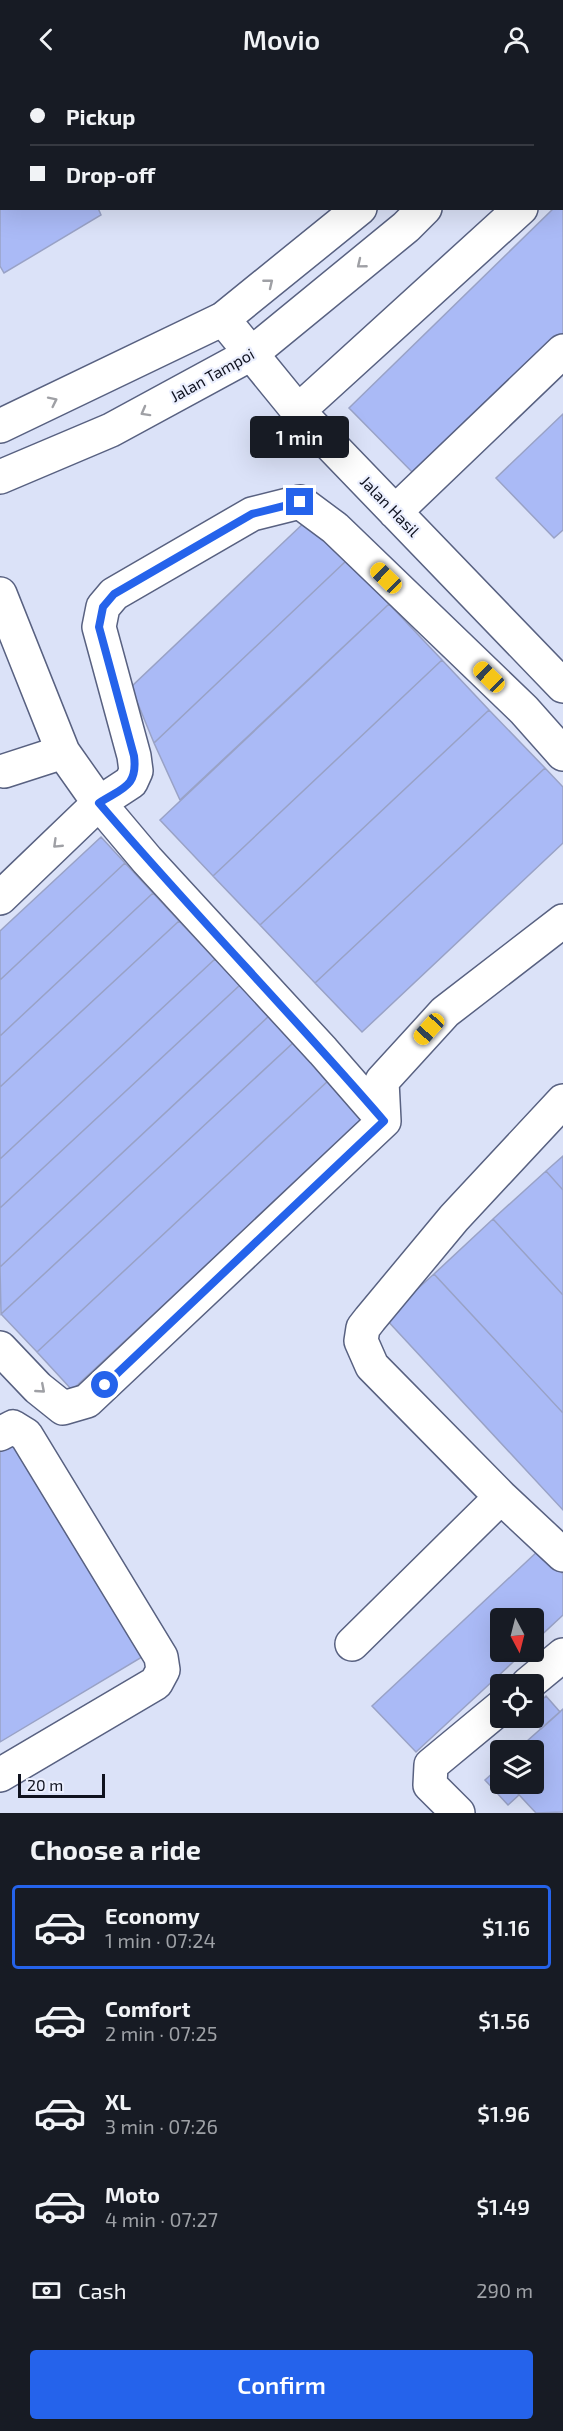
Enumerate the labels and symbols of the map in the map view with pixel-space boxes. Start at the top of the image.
one-way arrow [357,257,368,268]
one-way arrow [262,279,273,290]
street label: Jalan Tampoi [166,344,257,405]
one-way arrow [46,397,57,408]
one-way arrow [140,405,151,416]
callout: 1 min [250,415,350,457]
street label: Jalan Hasil [357,471,424,540]
route end [286,488,313,515]
car [367,559,405,597]
car [470,658,508,696]
one-way arrow [53,836,64,847]
car [410,1010,448,1048]
route start [91,1371,118,1398]
one-way arrow [34,1382,45,1393]
north arrow [490,1608,544,1662]
scale bar [18,1771,105,1798]

